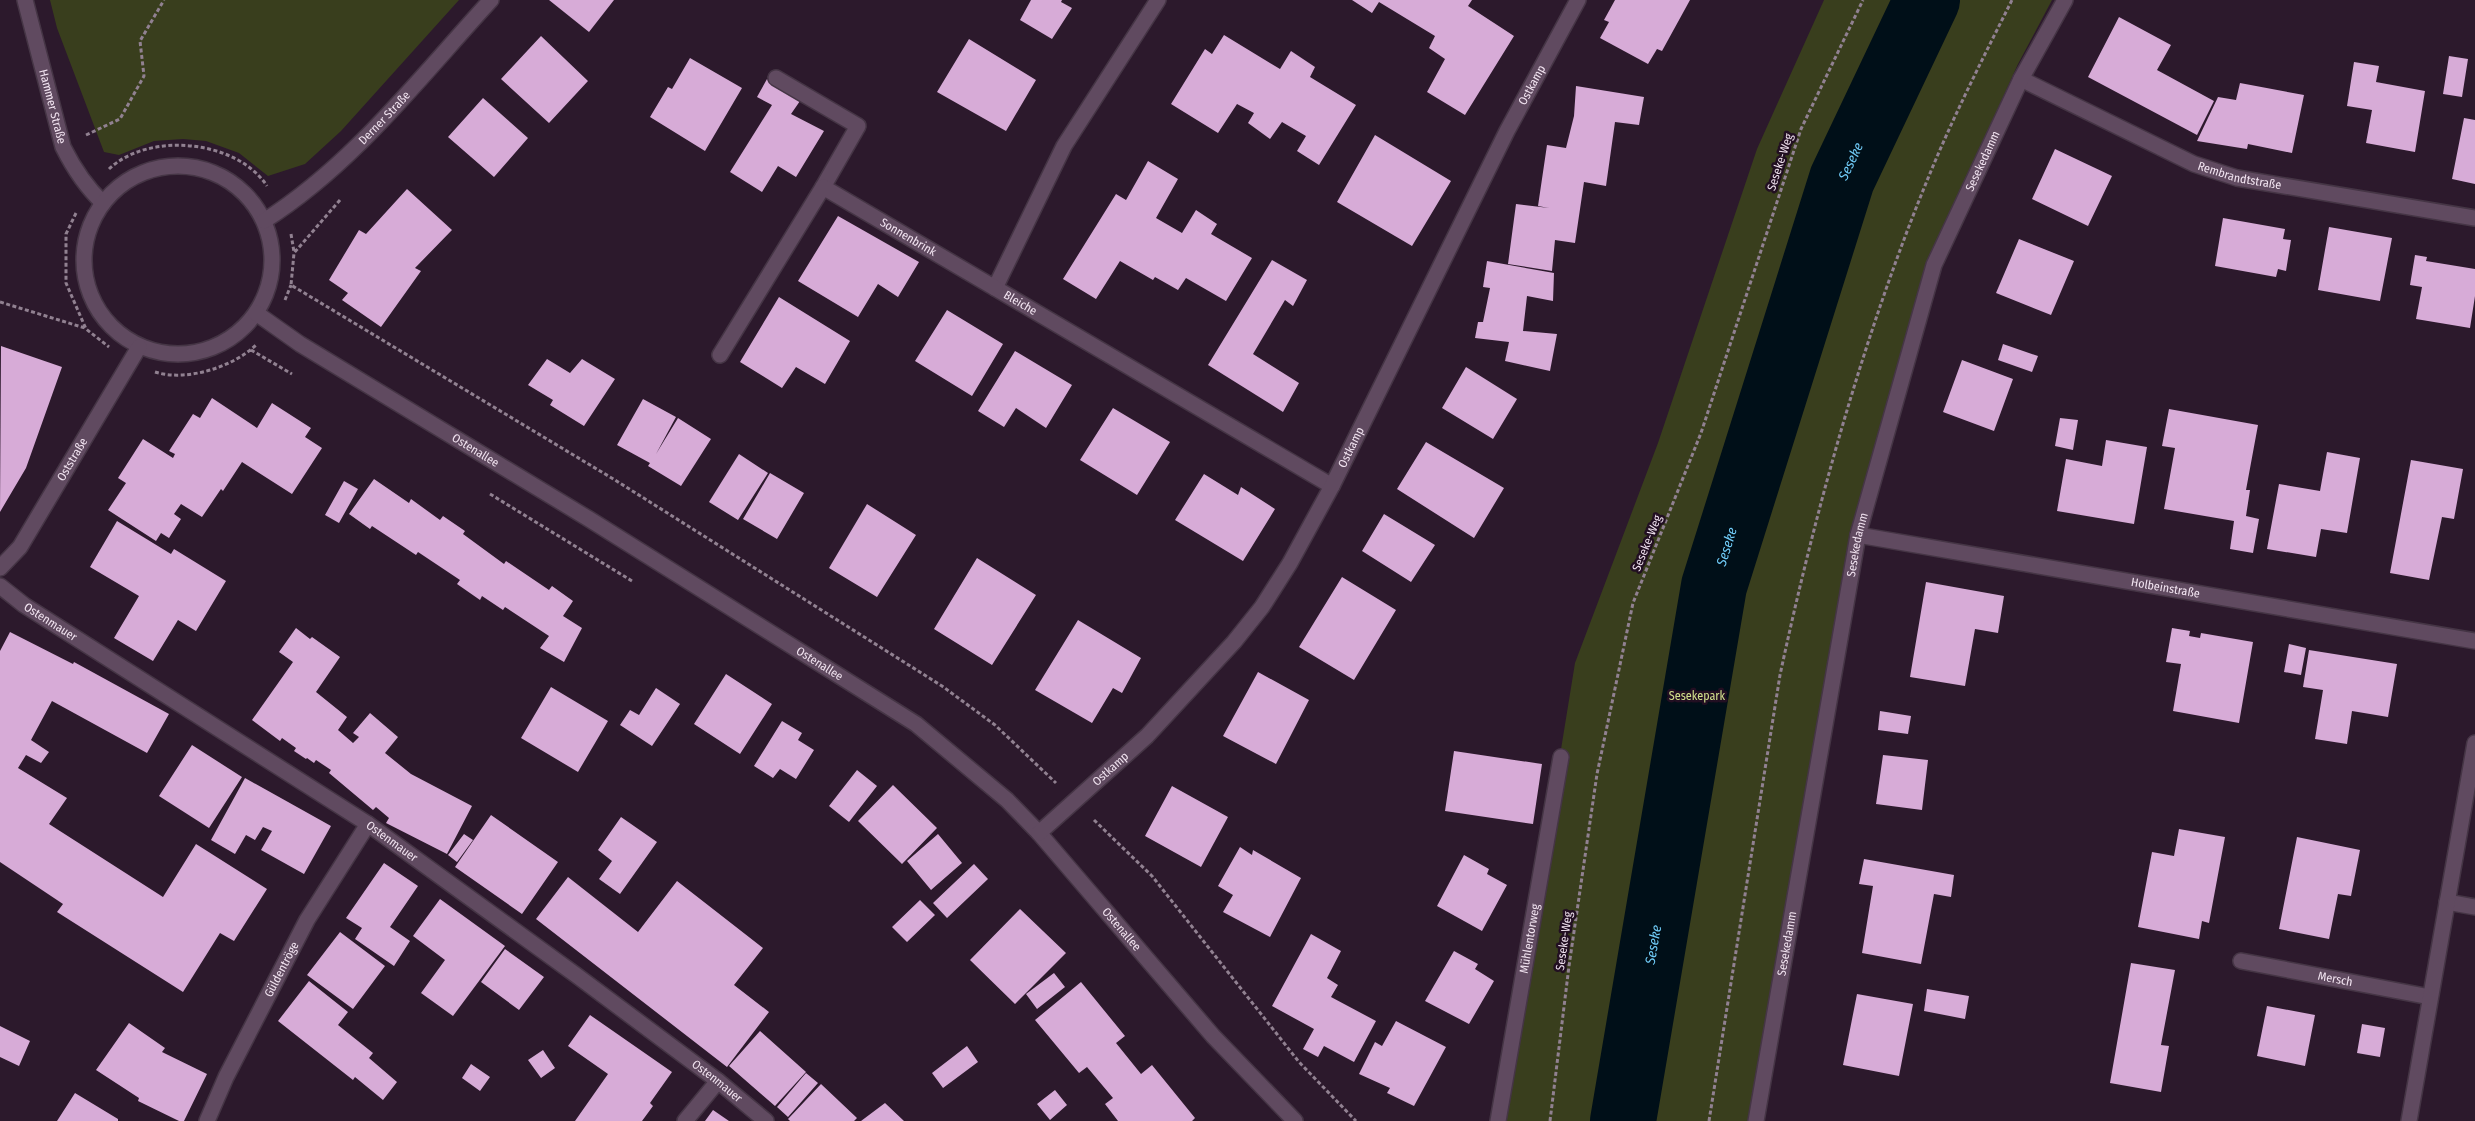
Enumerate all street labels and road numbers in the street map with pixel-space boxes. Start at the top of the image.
street label: Ostkamp [1515,63,1548,108]
street label: Hammer Straße [36,68,69,145]
street label: Derner Straße [356,88,413,147]
street label: Sesekedamm [1962,129,2003,194]
street label: Seseke-Weg [1764,131,1796,192]
street label: Rembrandtstraße [2196,159,2282,192]
street label: Sonnenbrink [878,215,939,259]
street label: Bleiche [1001,288,1040,318]
street label: Ostkamp [1335,425,1367,470]
street label: Ostenallee [449,431,502,470]
street label: Oststraße [54,435,90,483]
street label: Sesekedamm [1844,511,1871,578]
street label: Seseke-Weg [1629,513,1665,573]
street label: Holbeinstraße [2130,575,2201,601]
street label: Ostenmauer [21,600,80,644]
street label: Ostenallee [794,644,846,684]
street label: Ostkamp [1090,749,1131,789]
street label: Ostenmauer [363,818,421,865]
street label: Mühlentorweg [1517,903,1542,975]
street label: Ostenallee [1099,905,1144,954]
street label: Seseke-Weg [1553,910,1575,971]
street label: Sesekedamm [1774,910,1799,977]
street label: Güldentröge [261,939,302,999]
street label: Mersch [2317,969,2354,989]
street label: Ostenmauer [689,1057,746,1106]

